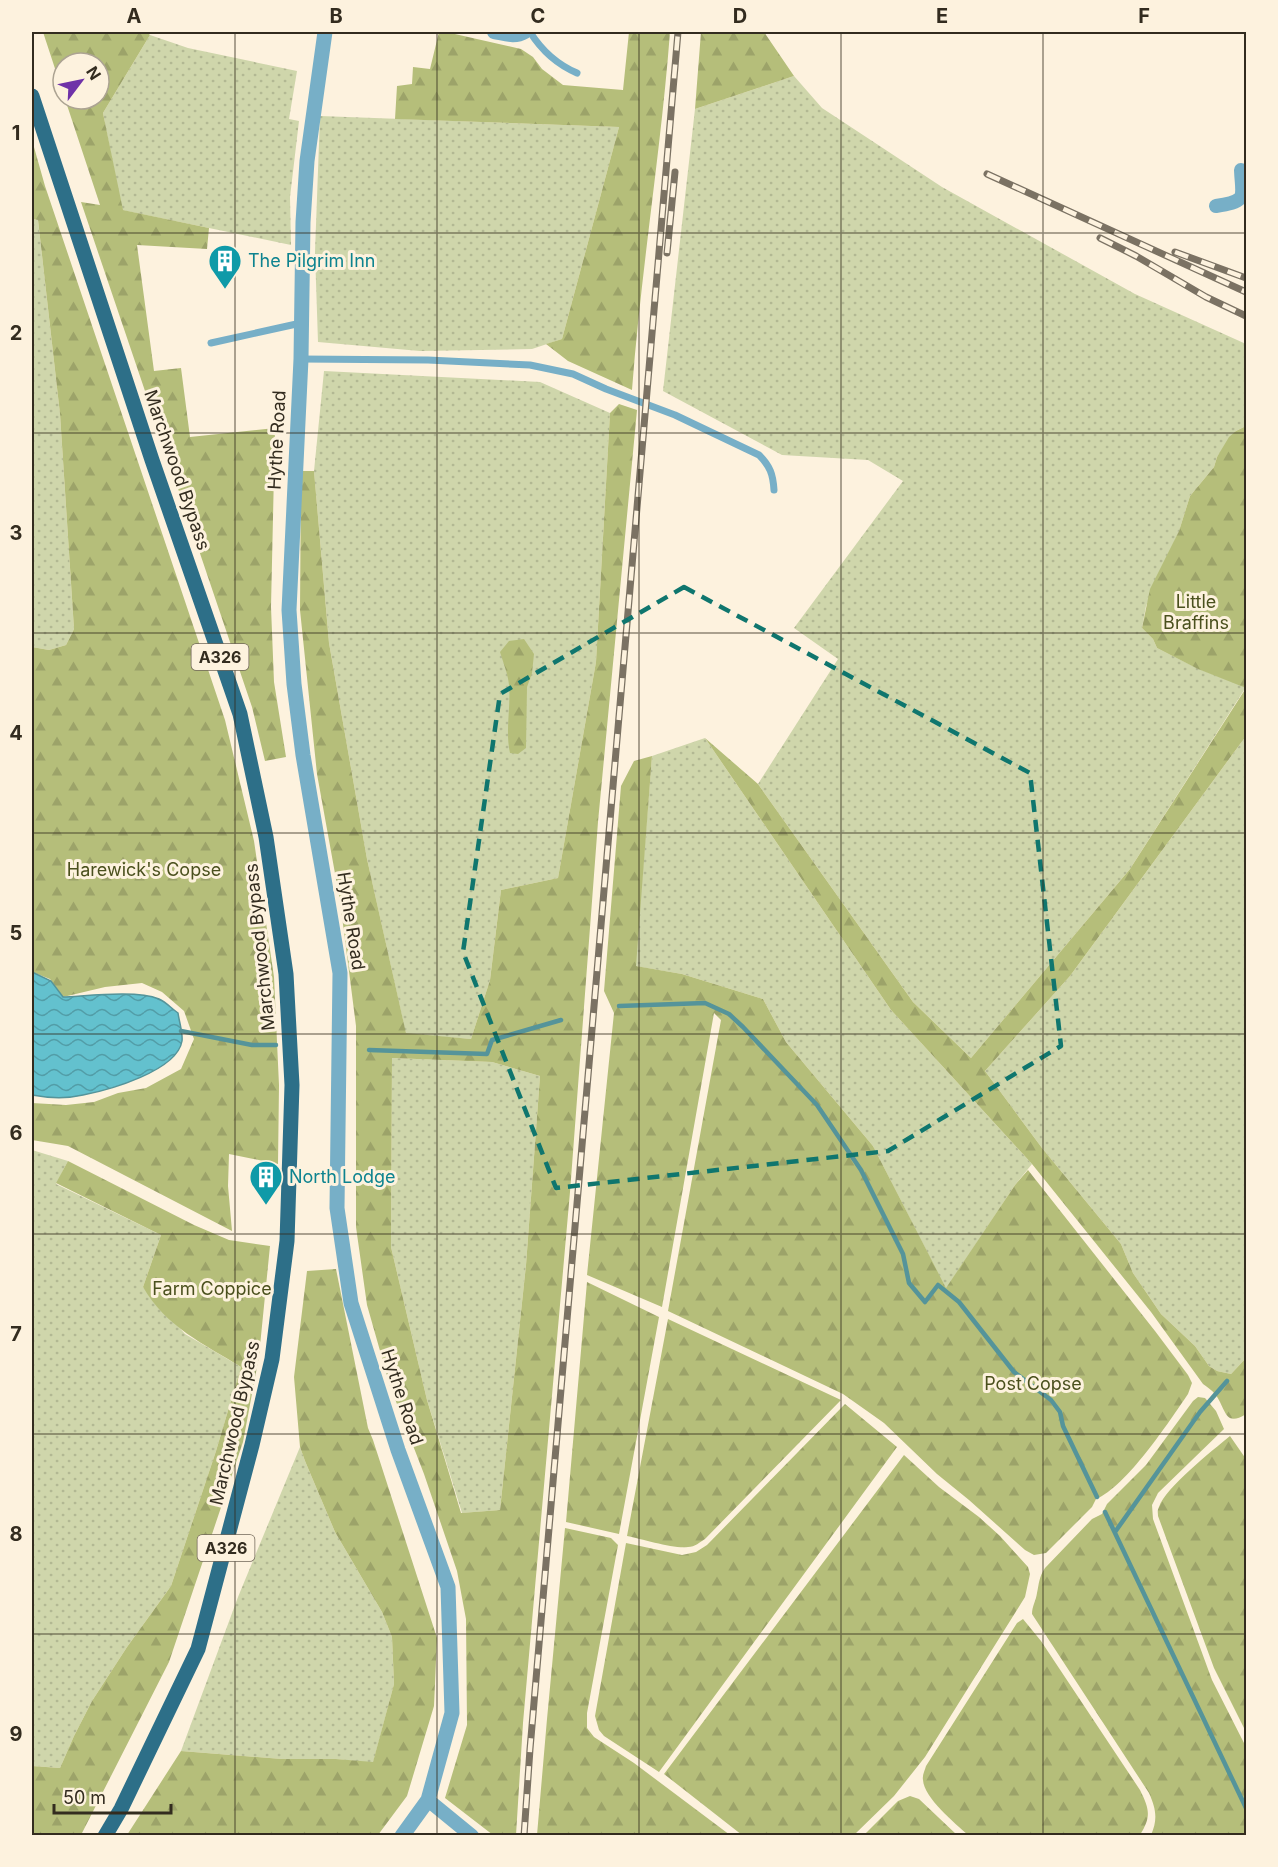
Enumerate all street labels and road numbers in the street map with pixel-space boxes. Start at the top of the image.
street label: Marchwood Bypass [140,387,215,553]
street label: Hythe Road [263,390,290,490]
road number: A326 [192,644,248,670]
street label: Marchwood Bypass [240,862,279,1032]
street label: Hythe Road [333,870,370,972]
street label: Marchwood Bypass [205,1339,264,1507]
street label: Hythe Road [377,1346,428,1447]
road number: A326 [198,1535,254,1561]

